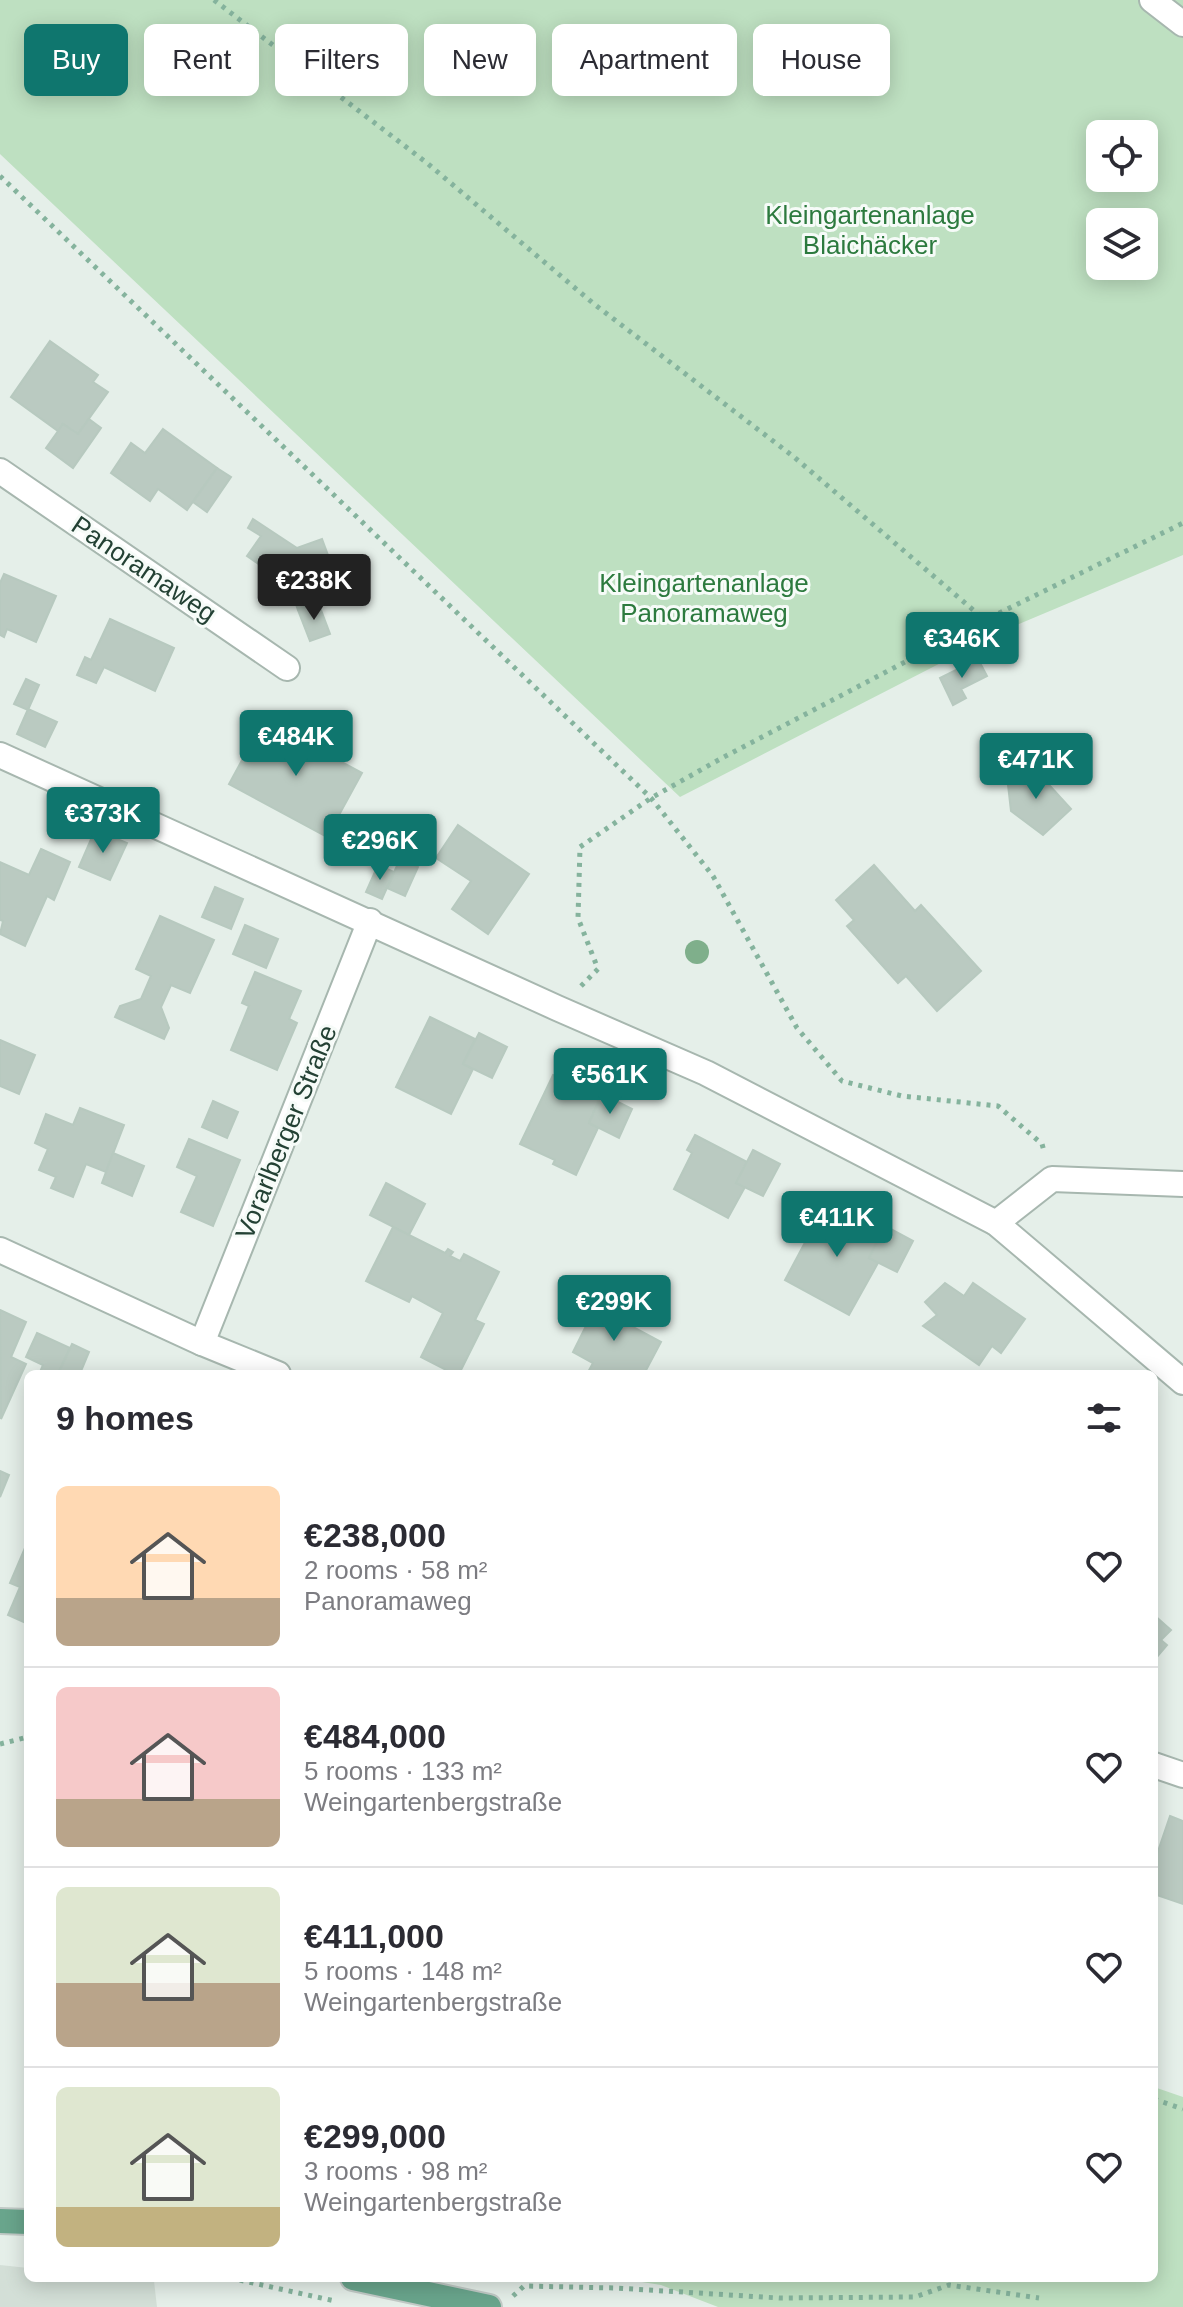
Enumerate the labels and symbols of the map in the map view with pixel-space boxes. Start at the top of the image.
park label: Kleingartenanlage Blaichäcker [765,200,975,260]
street label: Panoramaweg [66,510,222,628]
pin: €238K [258,554,370,622]
park label: Kleingartenanlage Panoramaweg [599,568,809,628]
pin: €346K [906,612,1018,680]
pin: €484K [240,710,352,778]
pin: €471K [980,733,1092,801]
pin: €373K [47,787,159,855]
pin: €296K [324,814,436,882]
street label: Vorarlberger Straße [229,1021,343,1243]
pin: €561K [554,1048,666,1116]
pin: €411K [781,1191,893,1259]
pin: €299K [558,1275,670,1343]

